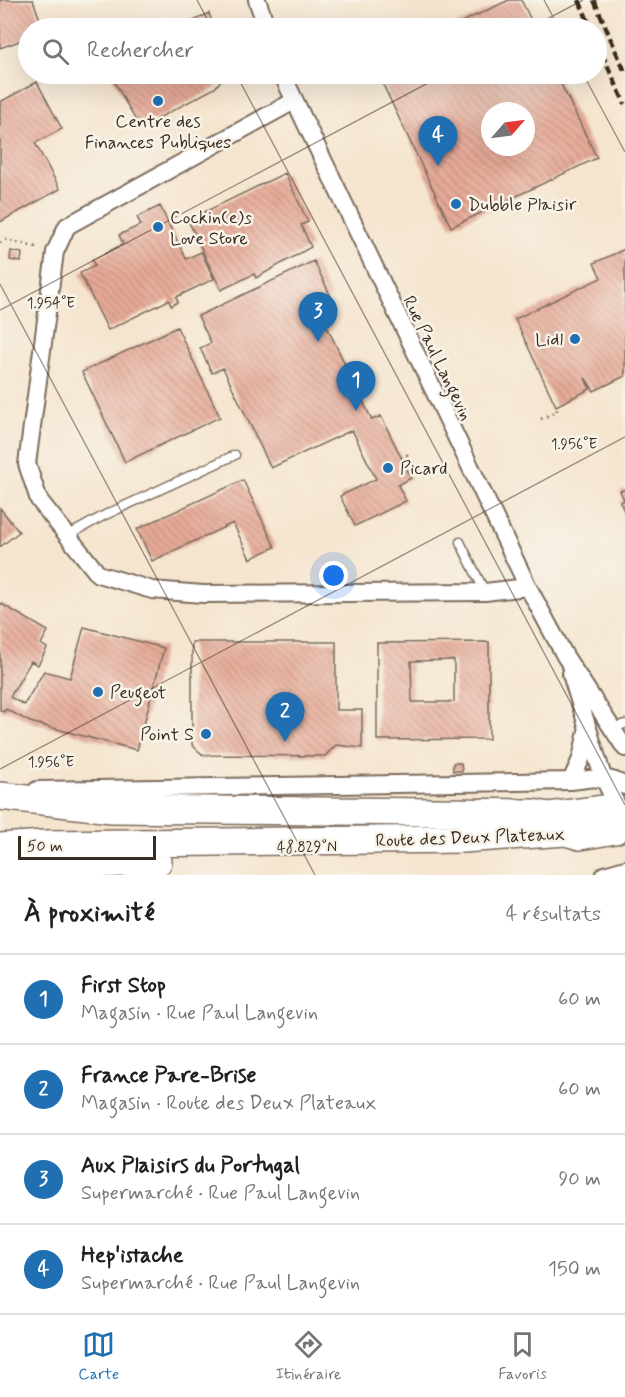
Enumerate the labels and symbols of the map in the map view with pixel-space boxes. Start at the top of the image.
marker: Centre des Finances Publiques [151,94,165,108]
north arrow [481,102,535,156]
place label: Centre des Finances Publiques [85,110,231,155]
pin: 4 [418,116,458,166]
place label: Dubble Plaisir [468,193,577,217]
marker: Dubble Plaisir [449,197,463,211]
place label: Cockin(e)s Love Store [170,206,252,251]
marker: Cockin(e)s Love Store [151,220,165,234]
pin: 3 [298,292,338,342]
street label: Rue Paul Langevin [395,292,478,426]
text: 1.954°E [27,294,75,314]
place label: Lidl [535,328,563,352]
marker: Lidl [568,332,582,346]
pin: 1 [336,362,376,411]
text: 1.956°E [551,435,597,455]
place label: Picard [400,457,448,481]
marker: Picard [381,461,395,475]
your location [319,561,348,590]
place label: Peugeot [110,681,166,707]
marker: Peugeot [91,685,105,699]
pin: 2 [266,692,304,742]
place label: Point S [140,723,194,747]
marker: Point S [199,727,213,741]
text: 1.956°E [28,753,74,773]
street label: Route des Deux Plateaux [375,823,565,853]
scale bar [18,833,156,860]
text: 48.829°N [277,838,337,858]

